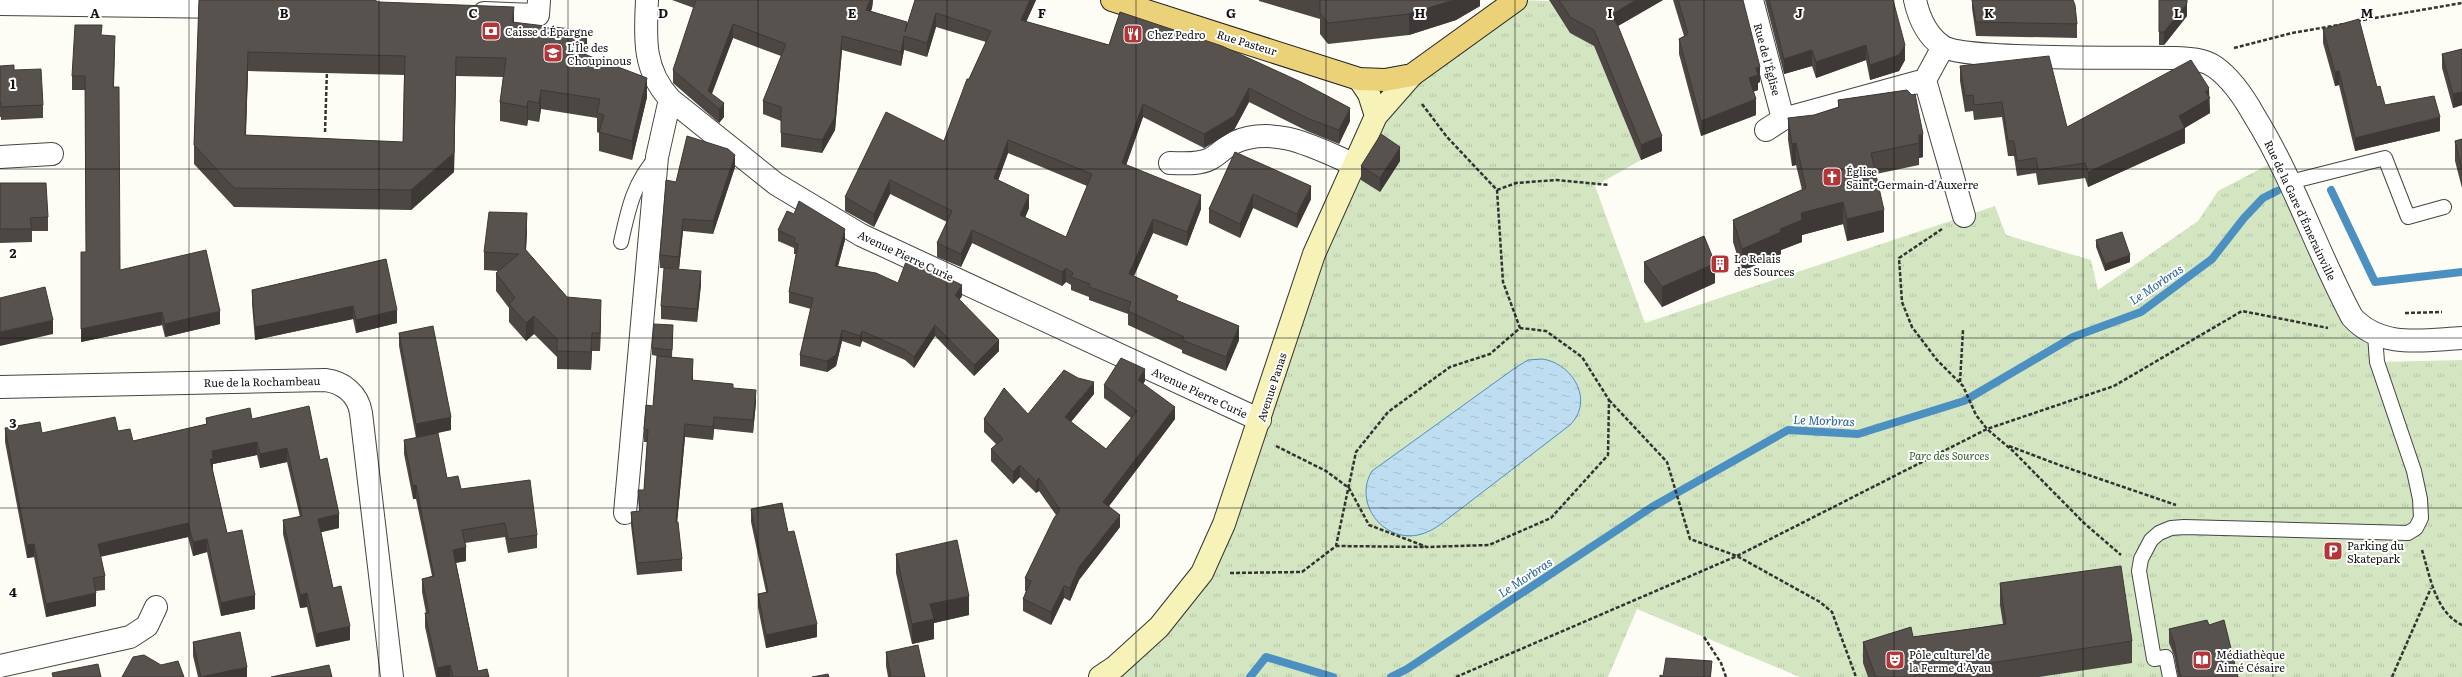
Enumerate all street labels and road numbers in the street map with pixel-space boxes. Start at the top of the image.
street label: Rue de l'Église [1751,21,1785,97]
street label: Rue Pasteur [1215,25,1280,59]
street label: Rue de la Gare d'Émerainville [2261,137,2341,283]
street label: Avenue Pierre Curie [855,226,957,284]
street label: Avenue Panas [1252,351,1290,423]
street label: Avenue Pierre Curie [1149,363,1251,421]
street label: Rue de la Rochambeau [204,372,320,390]

